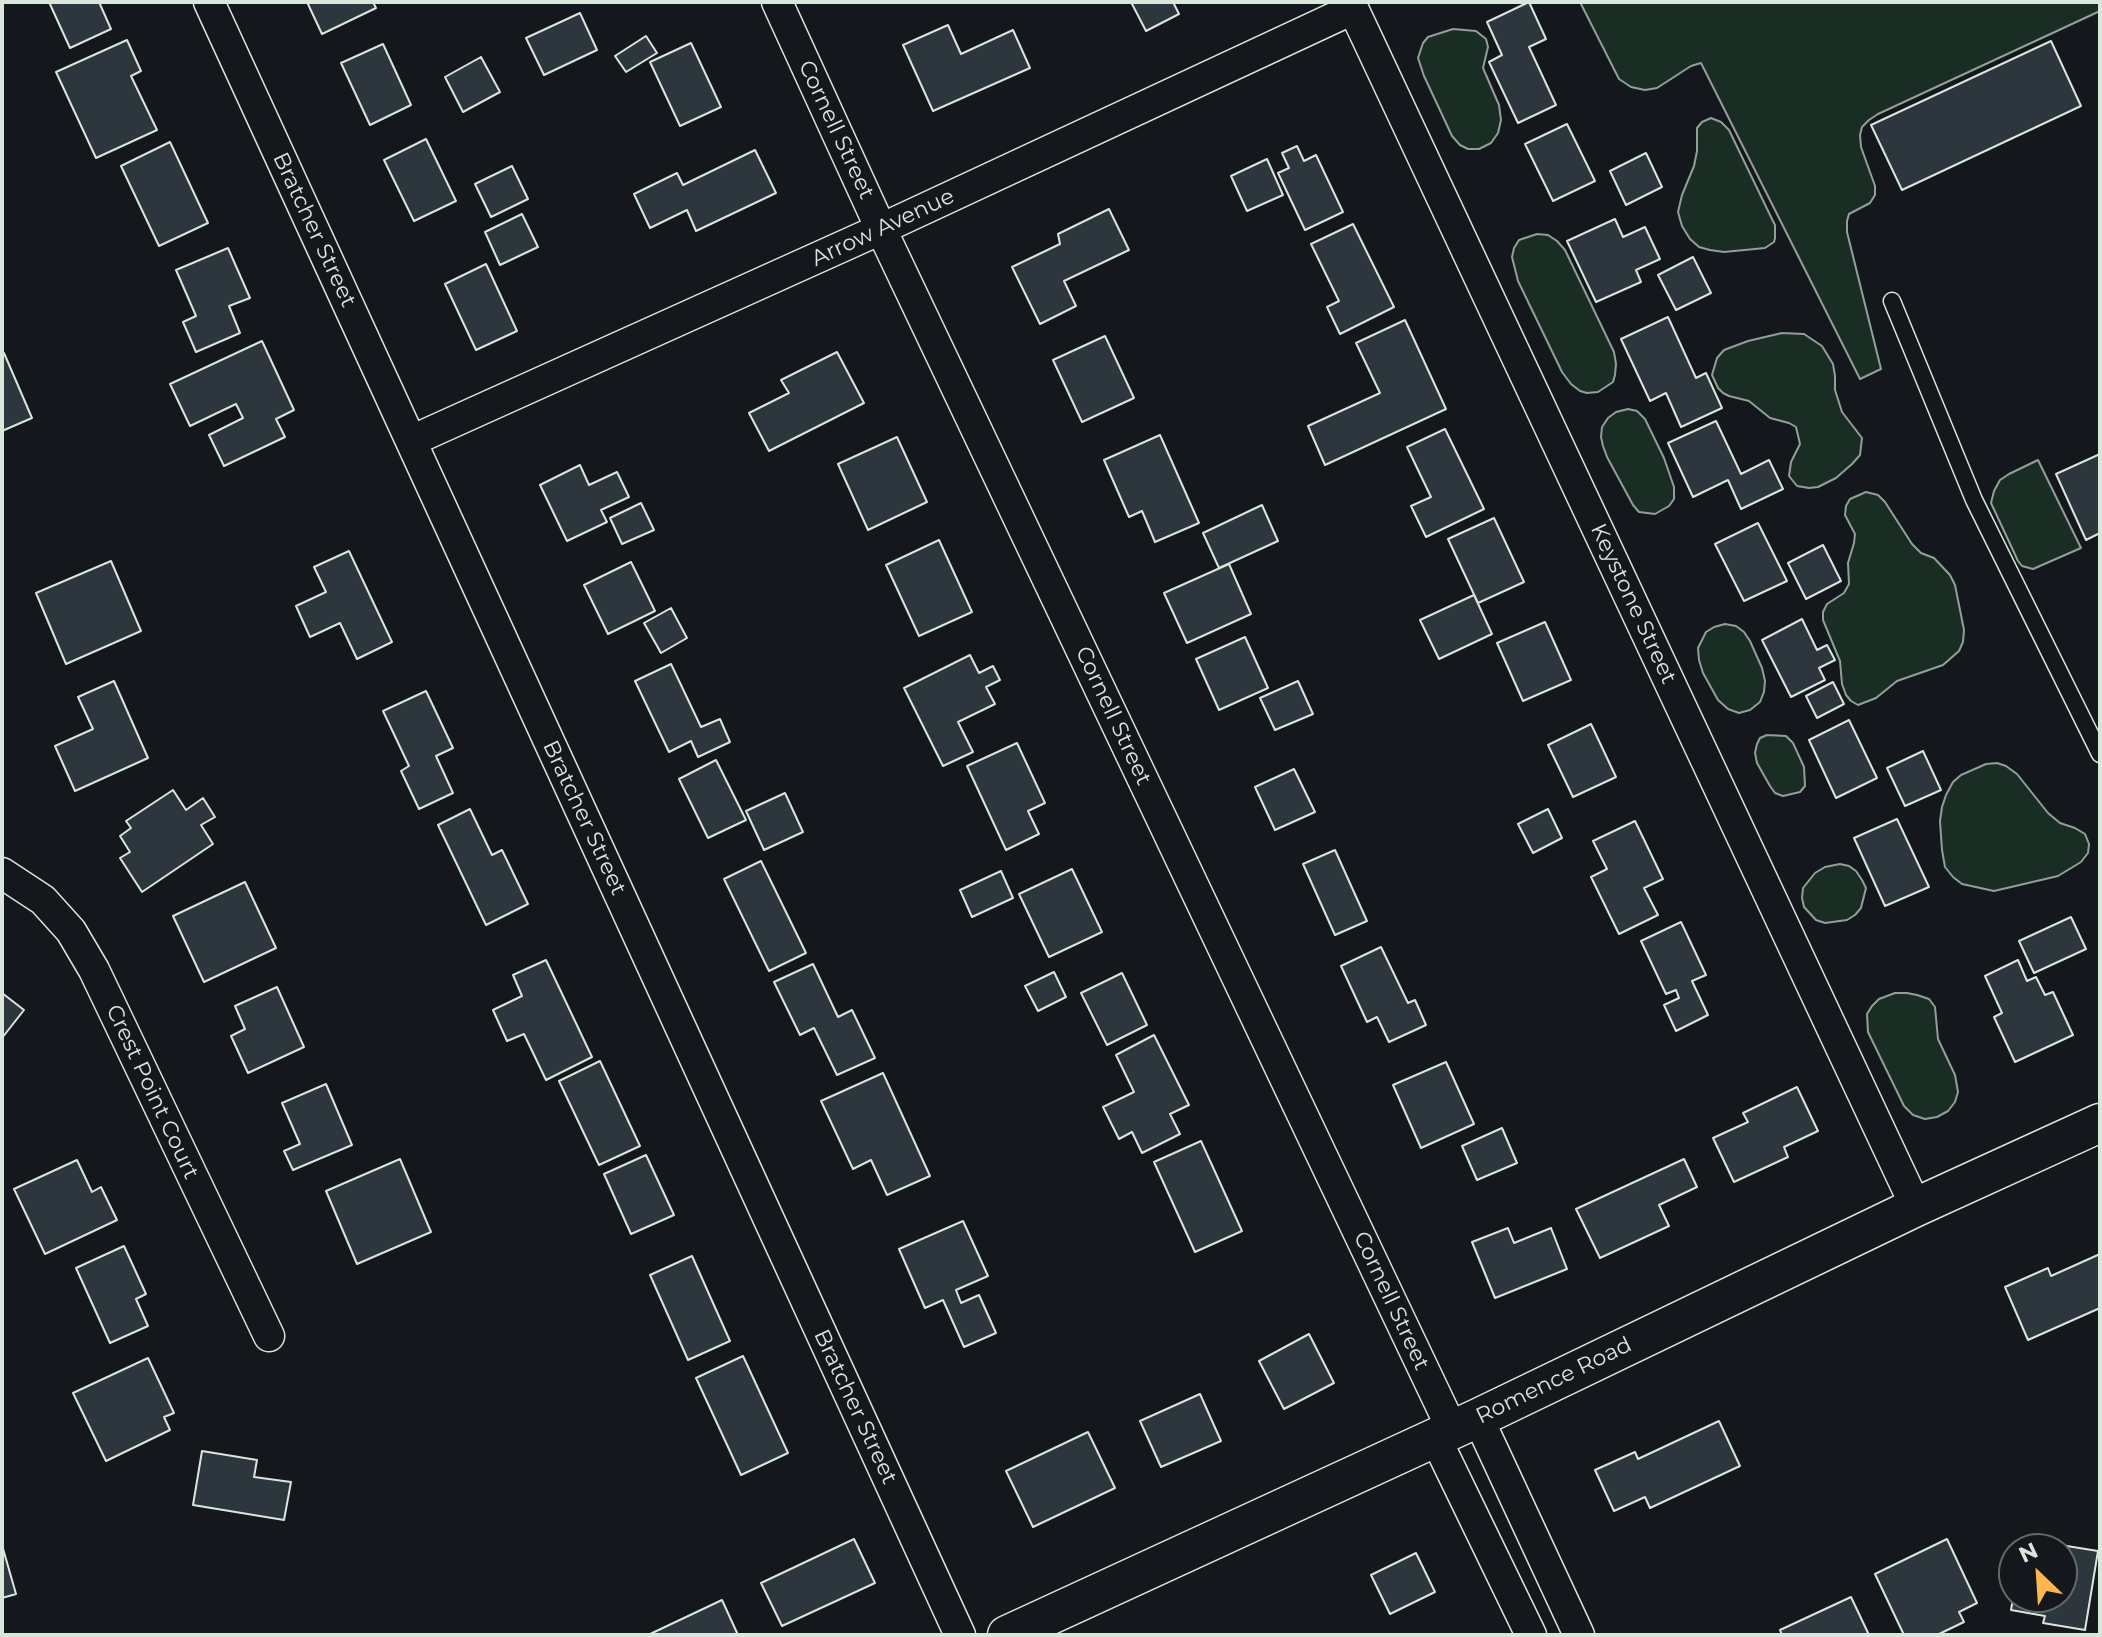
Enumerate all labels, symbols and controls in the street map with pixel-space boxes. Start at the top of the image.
street label: Cornell Street [792,57,880,203]
street label: Bratcher Street [267,149,361,311]
street label: Arrow Avenue [807,183,959,273]
street label: Keystone Street [1584,520,1682,688]
street label: Cornell Street [1069,643,1157,789]
street label: Bratcher Street [537,737,631,899]
street label: Crest Point Court [100,1001,204,1183]
street label: Cornell Street [1347,1228,1435,1374]
street label: Bratcher Street [808,1326,902,1488]
street label: Romence Road [1472,1332,1636,1430]
north arrow [1998,1533,2078,1613]
text: N [2015,1537,2042,1569]

